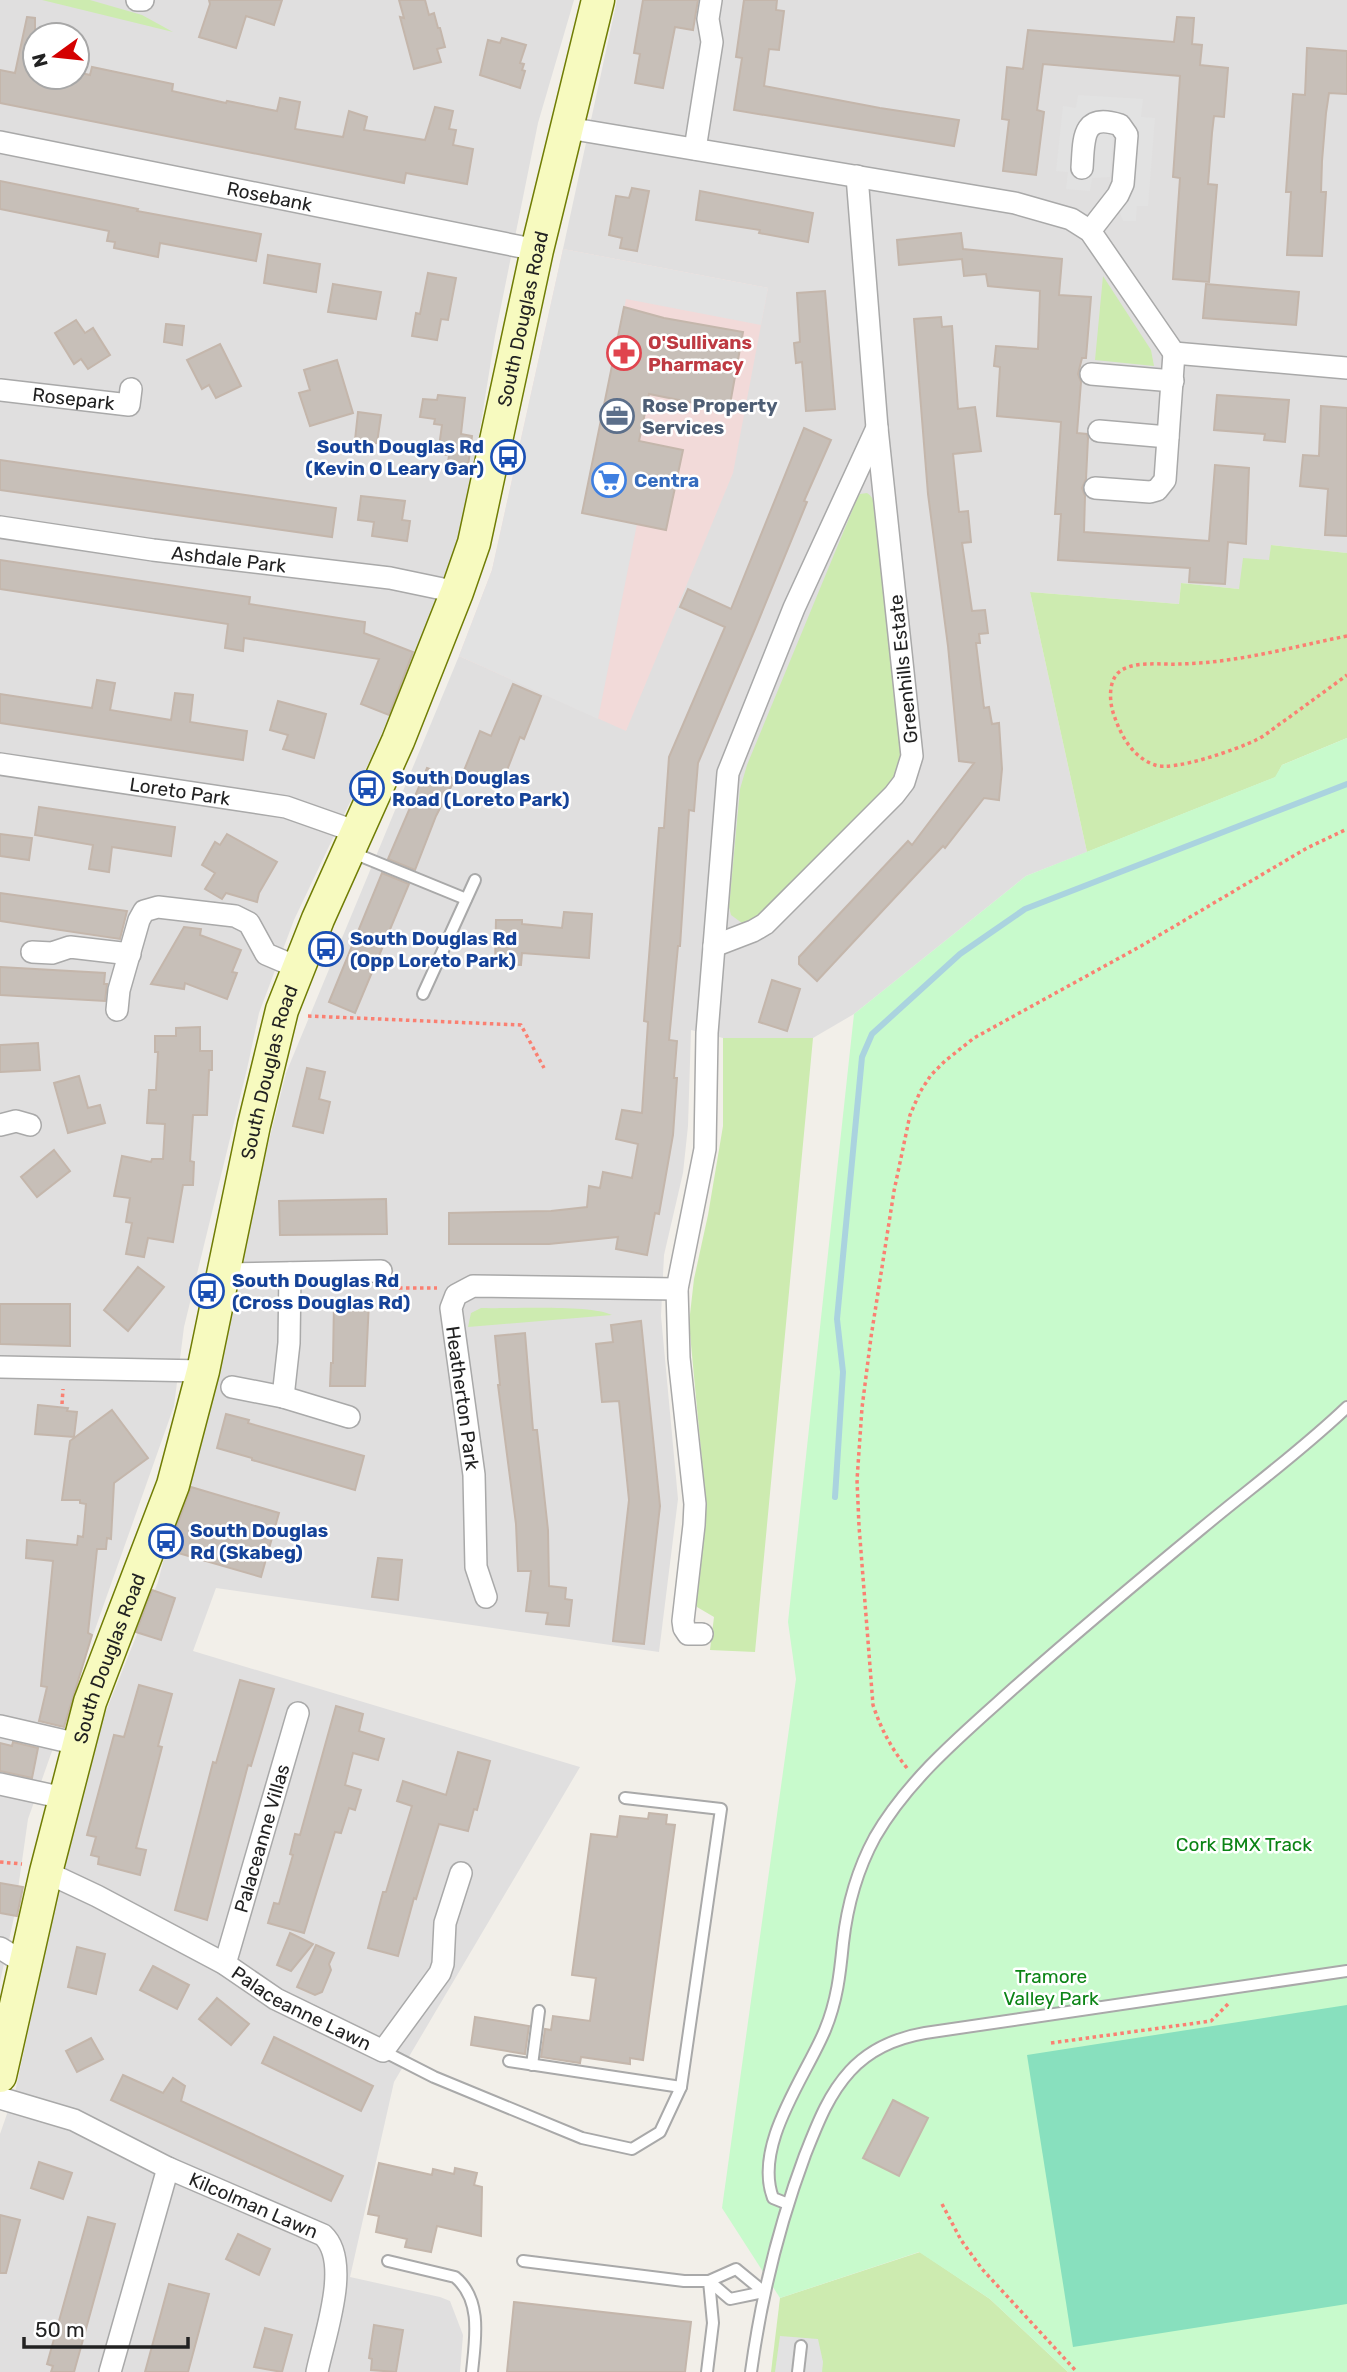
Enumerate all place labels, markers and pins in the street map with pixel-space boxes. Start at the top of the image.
place label: O'Sullivans Pharmacy [648,331,752,376]
pharmacy icon: O'Sullivans Pharmacy [605,334,643,372]
place label: Rose Property Services [642,394,778,439]
office icon: Rose Property Services [598,397,636,435]
place label: South Douglas Rd (Kevin O Leary Gar) [305,435,484,480]
bus stop icon: South Douglas Rd (Kevin O Leary Gar) [489,438,527,476]
supermarket icon: Centra [590,461,628,499]
place label: Centra [634,469,699,492]
place label: South Douglas Road (Loreto Park) [392,766,570,811]
bus stop icon: South Douglas Road (Loreto Park) [348,769,386,807]
place label: South Douglas Rd (Opp Loreto Park) [350,927,517,972]
bus stop icon: South Douglas Rd (Opp Loreto Park) [307,930,345,968]
place label: South Douglas Rd (Cross Douglas Rd) [232,1269,410,1314]
bus stop icon: South Douglas Rd (Cross Douglas Rd) [188,1272,226,1310]
place label: South Douglas Rd (Skabeg) [190,1519,328,1564]
bus stop icon: South Douglas Rd (Skabeg) [147,1522,185,1560]

